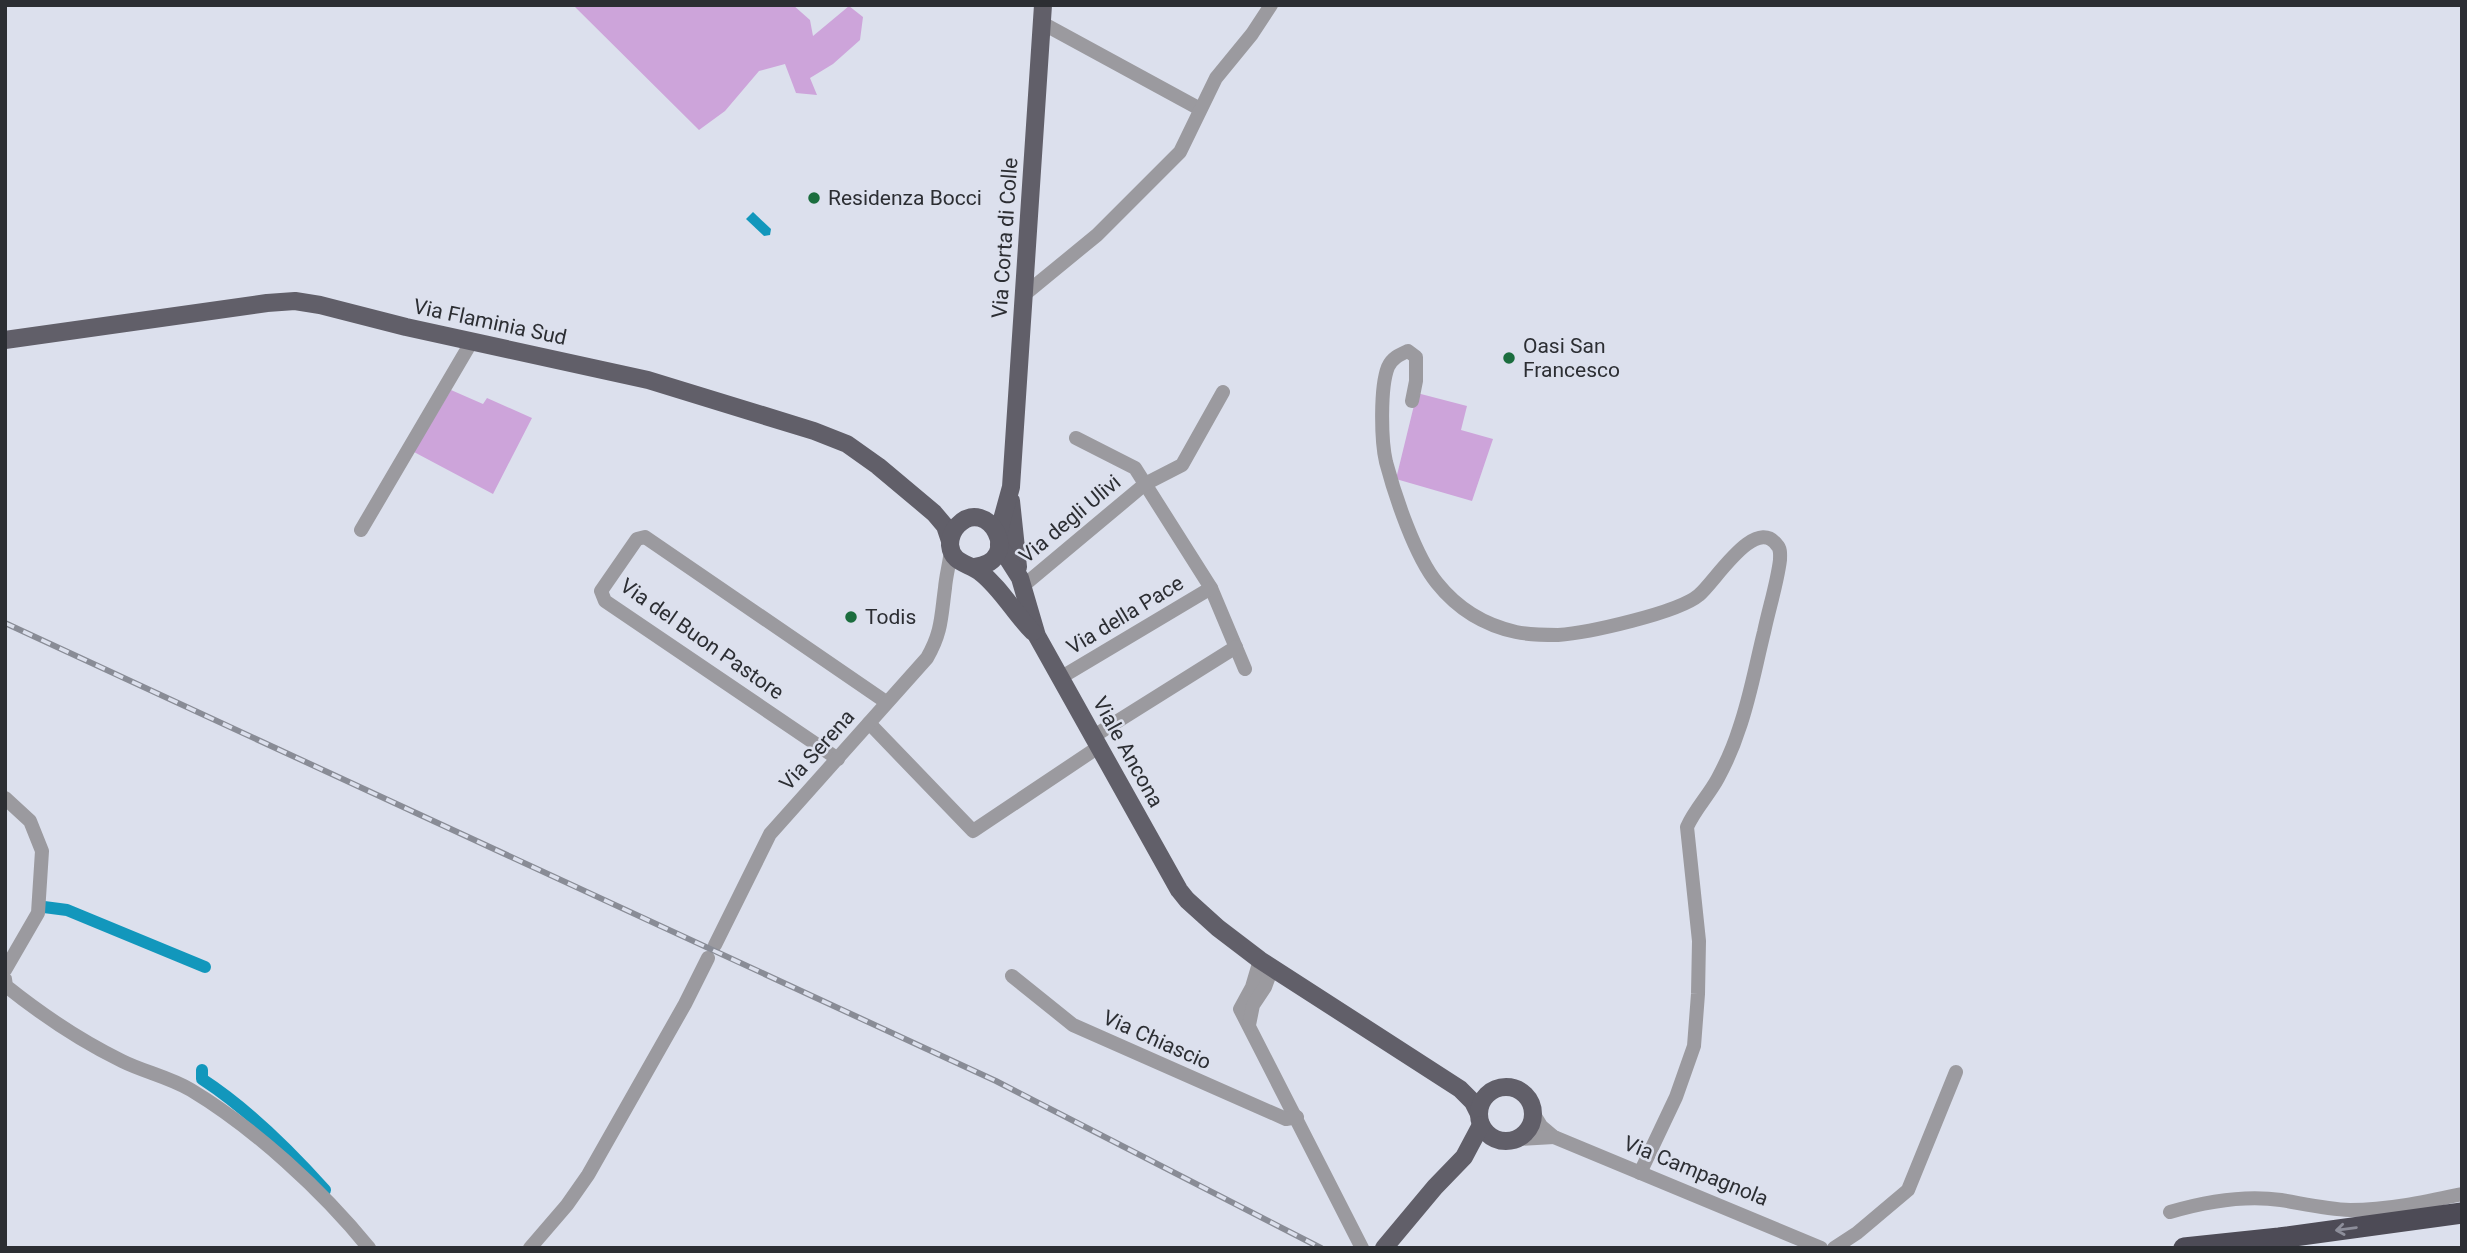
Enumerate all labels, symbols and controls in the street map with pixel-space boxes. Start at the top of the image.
street label: Via Corta di Colle [987,157,1023,319]
place label: Residenza Bocci [828,186,982,210]
marker: Residenza Bocci [806,190,822,206]
street label: Via Flaminia Sud [411,294,569,350]
place label: Oasi San Francesco [1523,334,1620,382]
marker: Oasi San Francesco [1501,350,1517,366]
street label: Via degli Ulivi [1015,470,1125,568]
street label: Via della Pace [1062,571,1188,659]
street label: Via del Buon Pastore [616,574,788,704]
place label: Todis [865,605,916,629]
marker: Todis [843,609,859,625]
street label: Viale Ancona [1088,693,1168,811]
street label: Via Serena [775,705,859,795]
street label: Via Chiascio [1099,1005,1215,1075]
street label: Via Campagnola [1620,1131,1772,1211]
one-way arrow [2335,1223,2357,1236]

